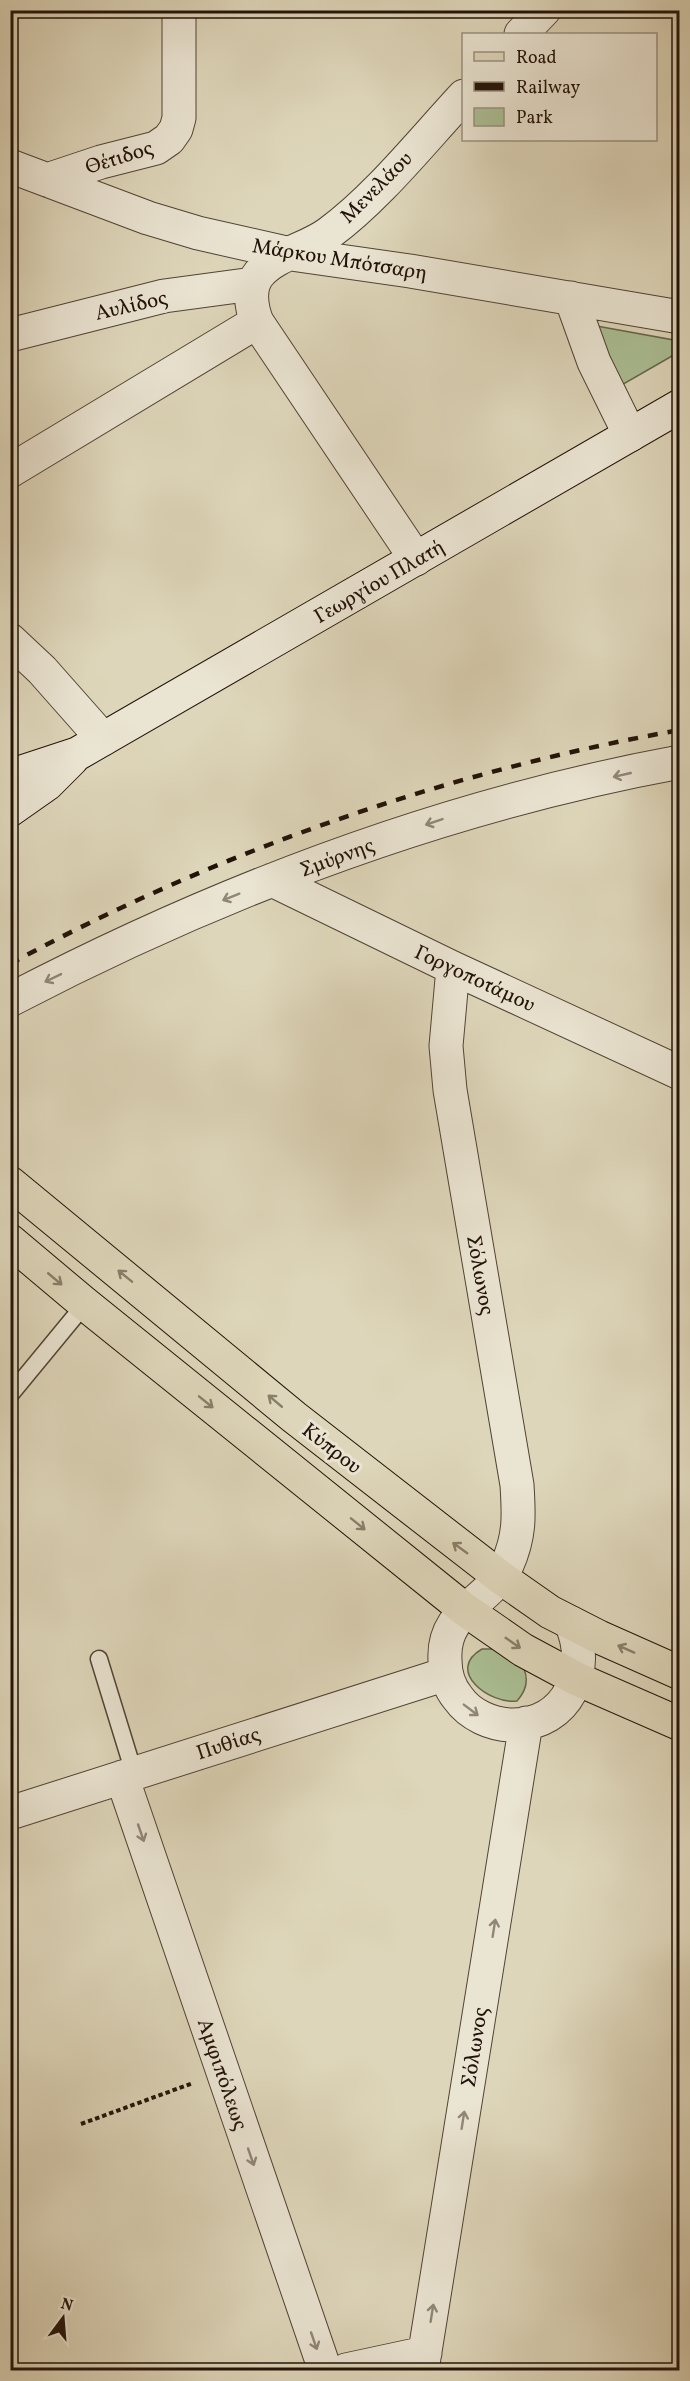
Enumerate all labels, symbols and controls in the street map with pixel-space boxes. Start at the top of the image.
legend [462,33,657,141]
text: Road [516,46,557,71]
text: Railway [516,76,580,101]
text: Park [516,106,553,131]
street label: Θέτιδος [82,134,157,182]
street label: Μενελάου [334,145,420,231]
street label: Μάρκου Μπότσαρη [250,232,429,289]
street label: Αυλίδος [92,284,170,329]
street label: Γεωργίου Πλατή [309,533,451,632]
one-way arrow [613,769,632,781]
one-way arrow [425,818,443,829]
street label: Σμύρνης [296,832,379,885]
one-way arrow [222,892,240,903]
street label: Γοργοποτάμου [409,939,540,1020]
one-way arrow [45,973,63,984]
street label: Σόλωνος [458,1233,501,1318]
one-way arrow [117,1270,133,1283]
one-way arrow [47,1272,62,1286]
one-way arrow [198,1395,214,1408]
one-way arrow [267,1395,283,1408]
street label: Κύπρου [295,1417,367,1482]
one-way arrow [350,1517,366,1530]
one-way arrow [453,1542,469,1554]
one-way arrow [504,1637,520,1649]
one-way arrow [618,1643,636,1655]
one-way arrow [463,1704,479,1716]
street label: Πυθίας [193,1720,264,1768]
one-way arrow [136,1823,147,1842]
one-way arrow [488,1918,499,1938]
street label: Σόλωνος [455,2005,496,2089]
street label: Αμφιπόλεως [189,2015,254,2134]
one-way arrow [457,2111,468,2131]
one-way arrow [246,2147,257,2166]
north arrow [33,2288,93,2348]
text: N [58,2293,76,2318]
one-way arrow [426,2303,437,2323]
one-way arrow [310,2331,321,2350]

